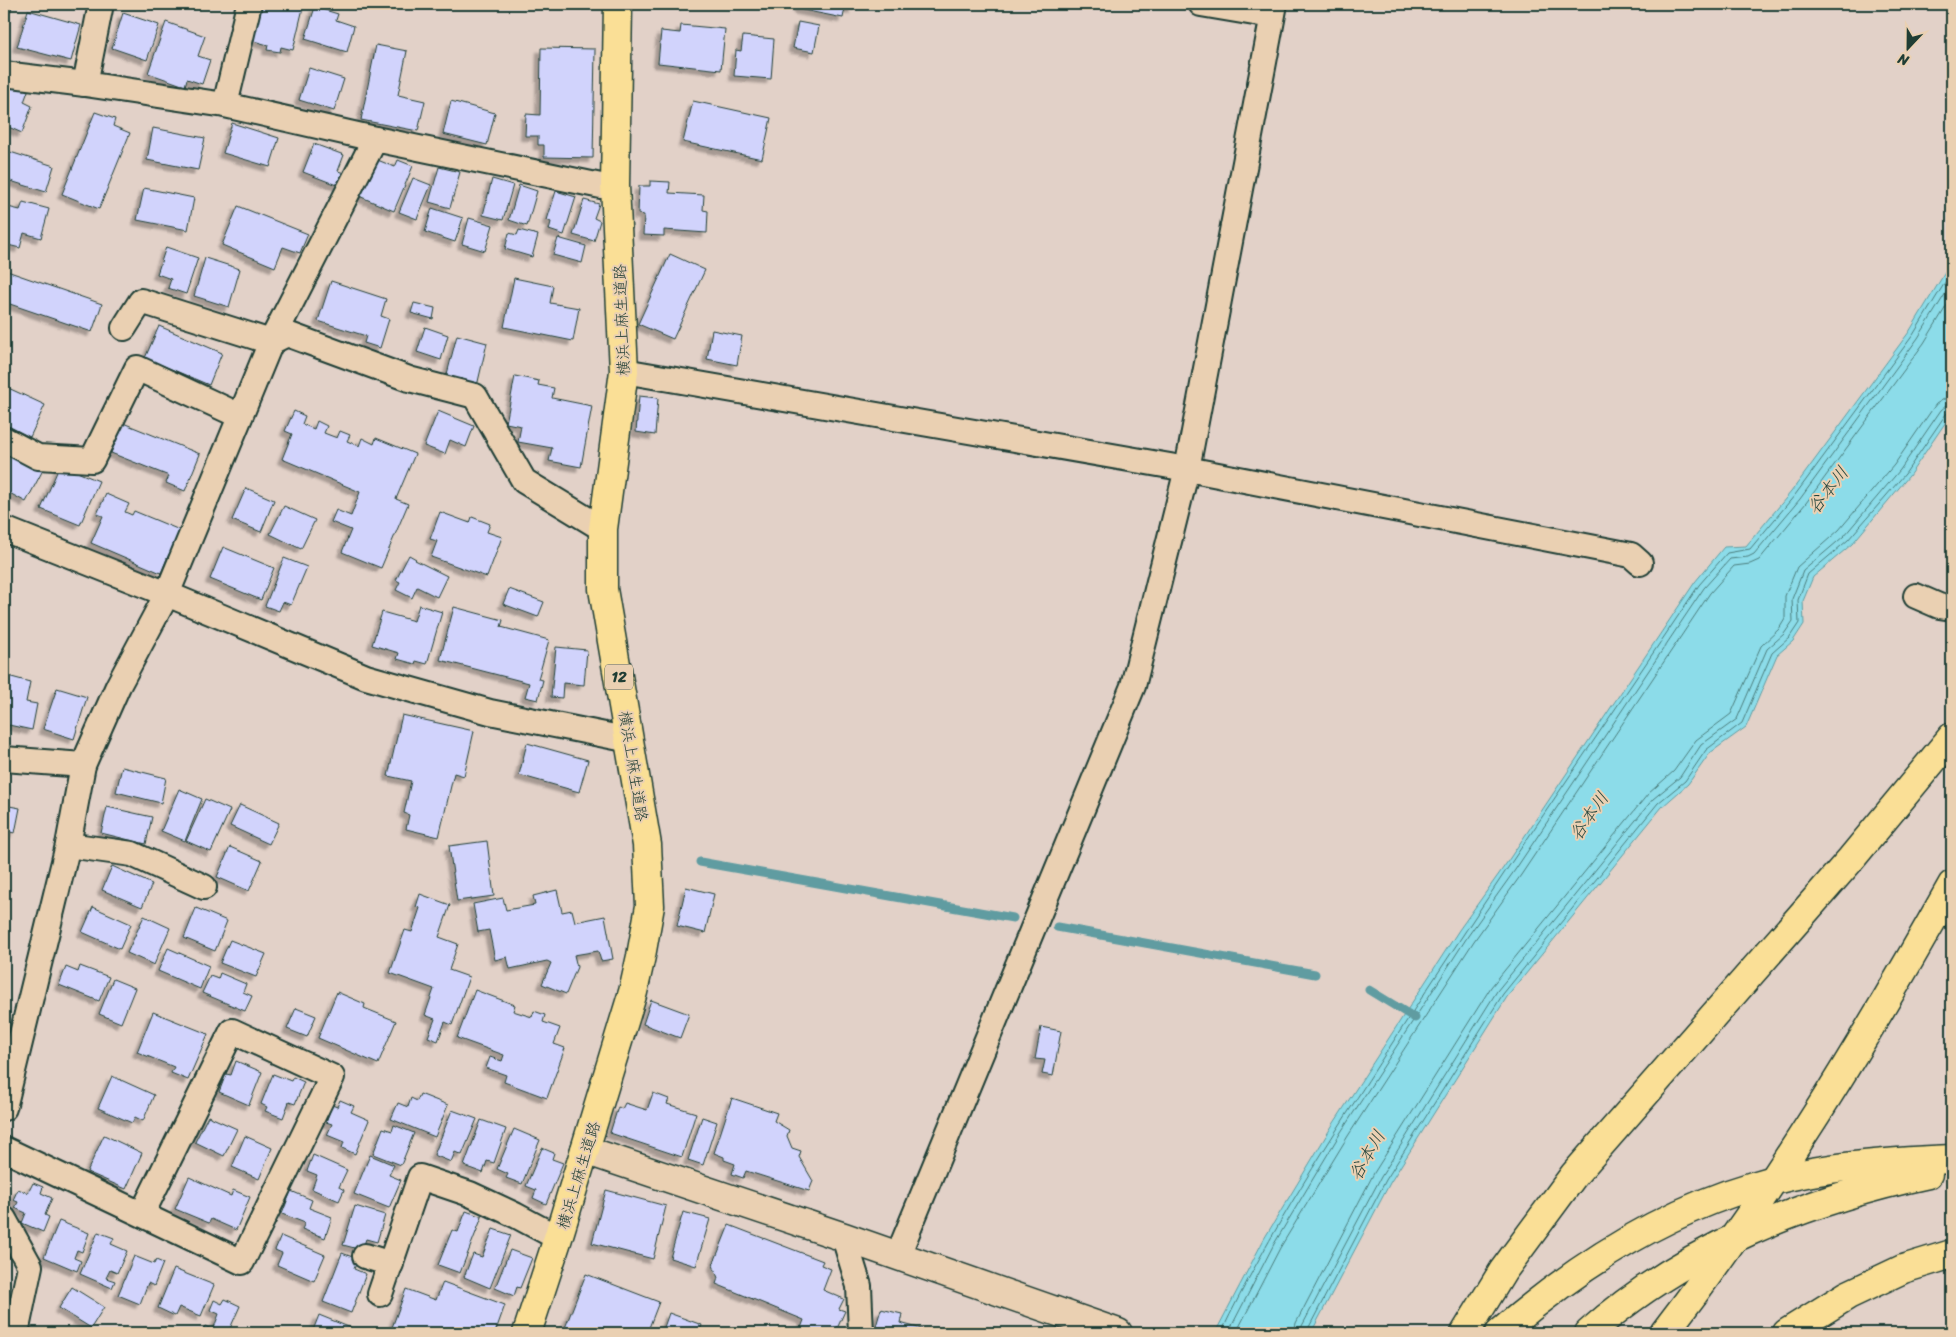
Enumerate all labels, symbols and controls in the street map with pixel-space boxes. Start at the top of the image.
north arrow [1884,22,1934,72]
text: N [1894,46,1913,73]
street label: 横浜上麻生道路 [605,264,638,376]
water label: 谷本川 [1799,459,1857,521]
road number: 12 [605,664,633,690]
street label: 横浜上麻生道路 [610,708,657,824]
water label: 谷本川 [1560,785,1618,847]
street label: 横浜上麻生道路 [548,1117,609,1233]
water label: 谷本川 [1340,1124,1394,1186]

